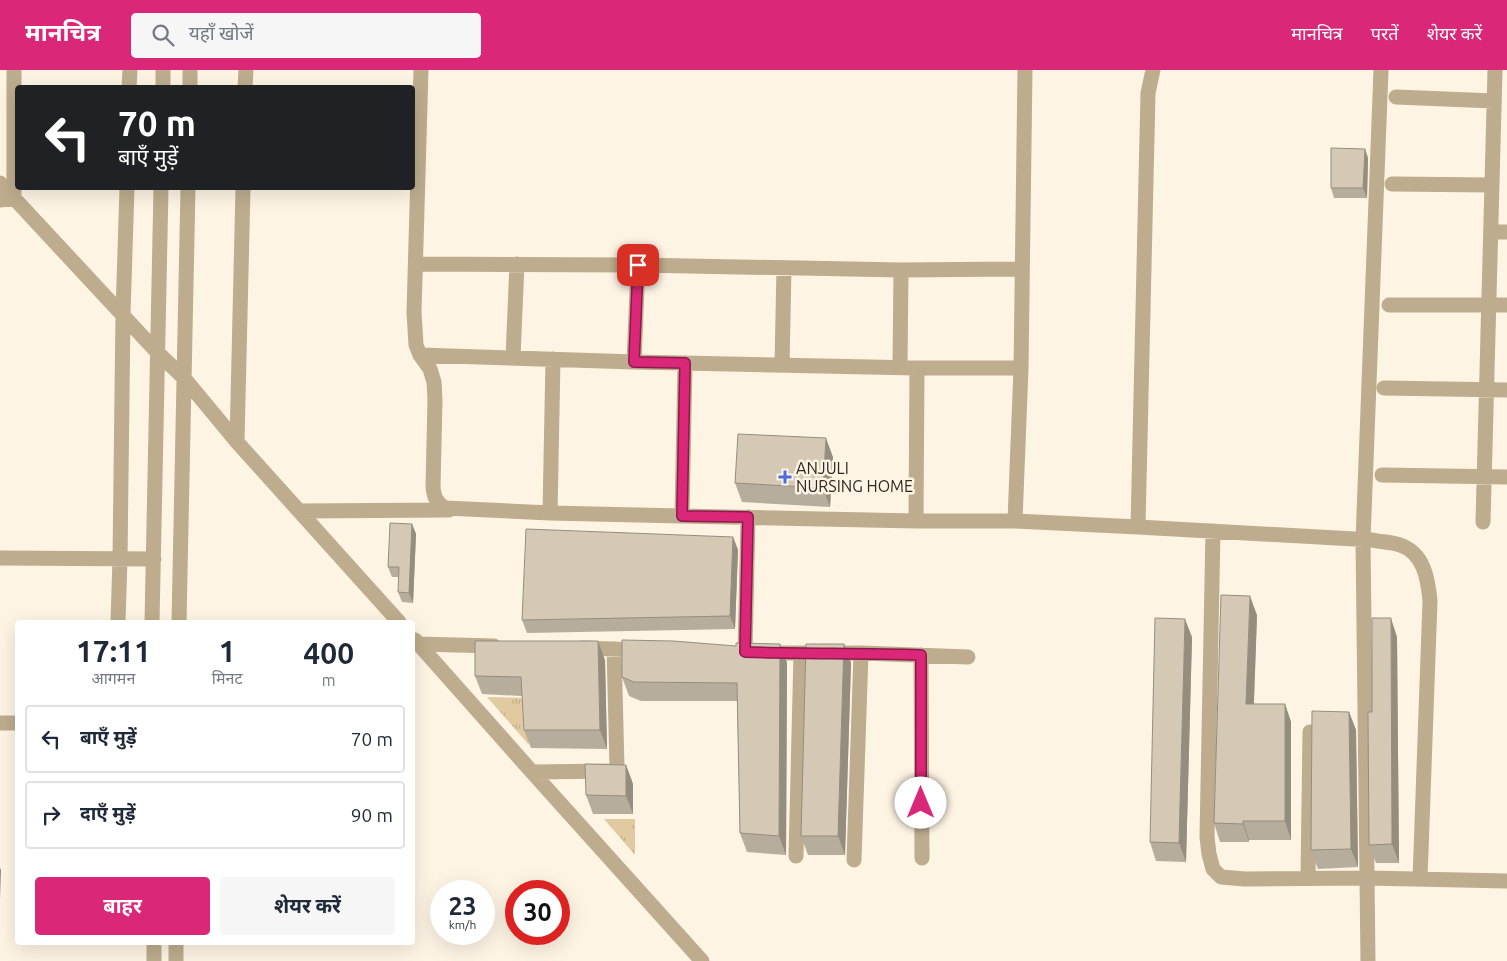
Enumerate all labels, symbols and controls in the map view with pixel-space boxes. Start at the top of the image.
search box [131,13,481,58]
text: मानचित्र [25,19,101,46]
icon: search [149,21,177,49]
text: यहाँ खोजें [189,22,254,44]
text: मानचित्र [1291,23,1343,43]
text: परतें [1371,23,1399,43]
text: शेयर करें [1427,23,1482,43]
text: 70 m [118,103,196,143]
icon: left [35,105,100,170]
text: बाएँ मुड़ें [118,144,178,169]
pin [617,244,659,286]
icon: arrive [624,251,652,279]
place label: ANJULI NURSING HOME [796,459,913,495]
marker: ANJULI NURSING HOME [778,470,792,484]
text: 17:11 [76,634,151,668]
text: 1 [219,634,236,668]
text: 400 [303,636,354,670]
text: आगमन [92,669,135,687]
text: मिनट [212,669,242,687]
text: m [322,671,336,689]
icon: left [37,725,65,753]
text: बाएँ मुड़ें [80,726,137,748]
text: 70 m [351,728,393,750]
position arrow [894,776,946,828]
icon: right [37,801,65,829]
text: दाएँ मुड़ें [80,802,136,824]
text: 90 m [351,804,393,826]
button: बाहर [35,877,210,935]
button: शेयर करें [220,877,395,935]
speed limit sign: 30 [505,880,570,945]
text: 23 [448,892,477,920]
text: km/h [449,918,476,931]

